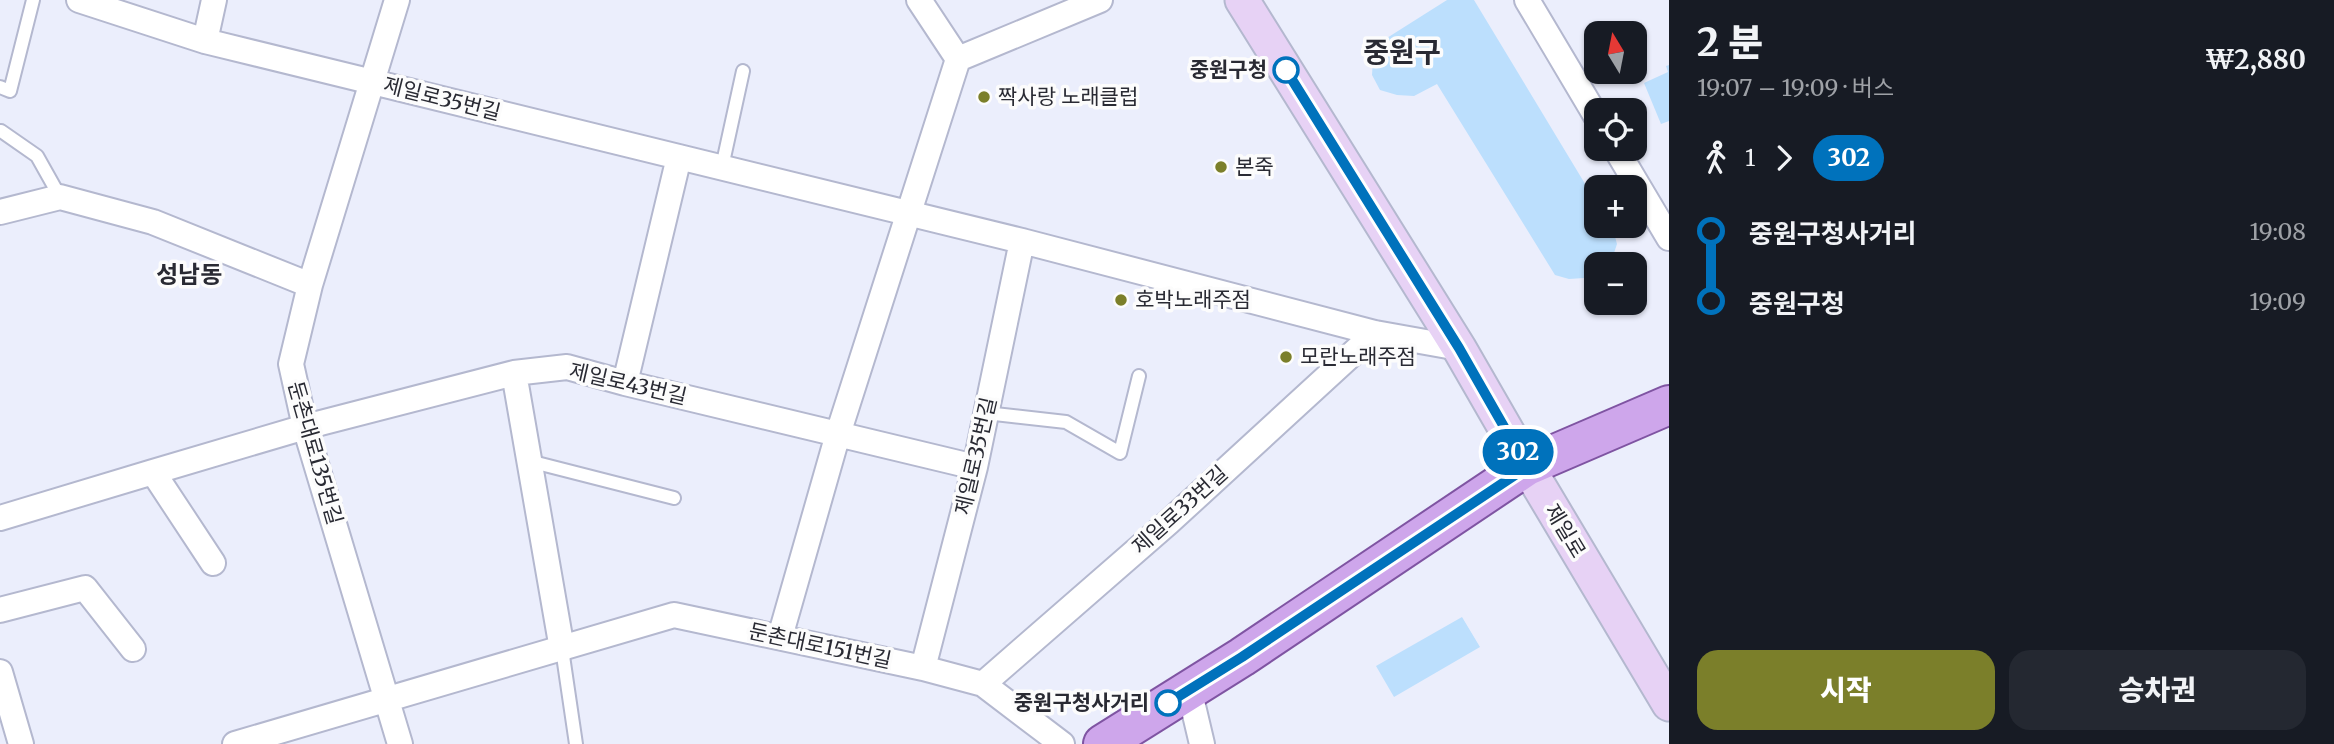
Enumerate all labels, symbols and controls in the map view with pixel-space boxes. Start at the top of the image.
text: 2 분 [1697,19,1763,66]
north arrow [1584,21,1647,84]
map controls [1584,21,1647,315]
district label: 중원구 [1363,34,1441,70]
text: ₩2,880 [2206,43,2306,76]
place label: 중원구청 [1190,56,1267,83]
marker: 중원구청 [1273,57,1299,83]
street label: 제일로35번길 [381,71,503,126]
text: 19:07 – 19:09 · 버스 [1697,73,1894,102]
place label: 짝사랑 노래클럽 [998,83,1138,110]
marker: 짝사랑 노래클럽 [976,89,992,105]
button: locate [1584,98,1647,161]
icon: walk [1697,139,1735,177]
icon: forward [1765,139,1803,177]
text: 302 [1827,142,1870,173]
text: 1 [1745,143,1755,172]
place label: 본죽 [1235,153,1274,180]
marker: 본죽 [1213,159,1229,175]
button: + [1584,175,1647,238]
text: 중원구청사거리 [1749,217,1916,250]
text: 19:08 [2249,217,2306,246]
button: − [1584,252,1647,315]
district label: 성남동 [156,259,222,290]
place label: 호박노래주점 [1135,286,1251,313]
text: 중원구청 [1749,287,1845,320]
text: 19:09 [2249,287,2306,316]
marker: 호박노래주점 [1113,292,1129,308]
place label: 모란노래주점 [1300,343,1416,370]
marker: 모란노래주점 [1278,349,1294,365]
street label: 제일로43번길 [567,357,689,410]
street label: 둔촌대로135번길 [282,378,349,528]
street label: 제일로35번길 [949,395,1002,517]
line badge: 302 [1478,429,1558,475]
text: 302 [1497,436,1539,467]
street label: 제일로33번길 [1126,460,1233,560]
street label: 제일로 [1539,499,1592,563]
street label: 둔촌대로151번길 [746,617,894,674]
button: 시작 [1697,650,1995,730]
button: 승차권 [2009,650,2306,730]
place label: 중원구청사거리 [1014,689,1149,716]
marker: 중원구청사거리 [1155,690,1181,716]

